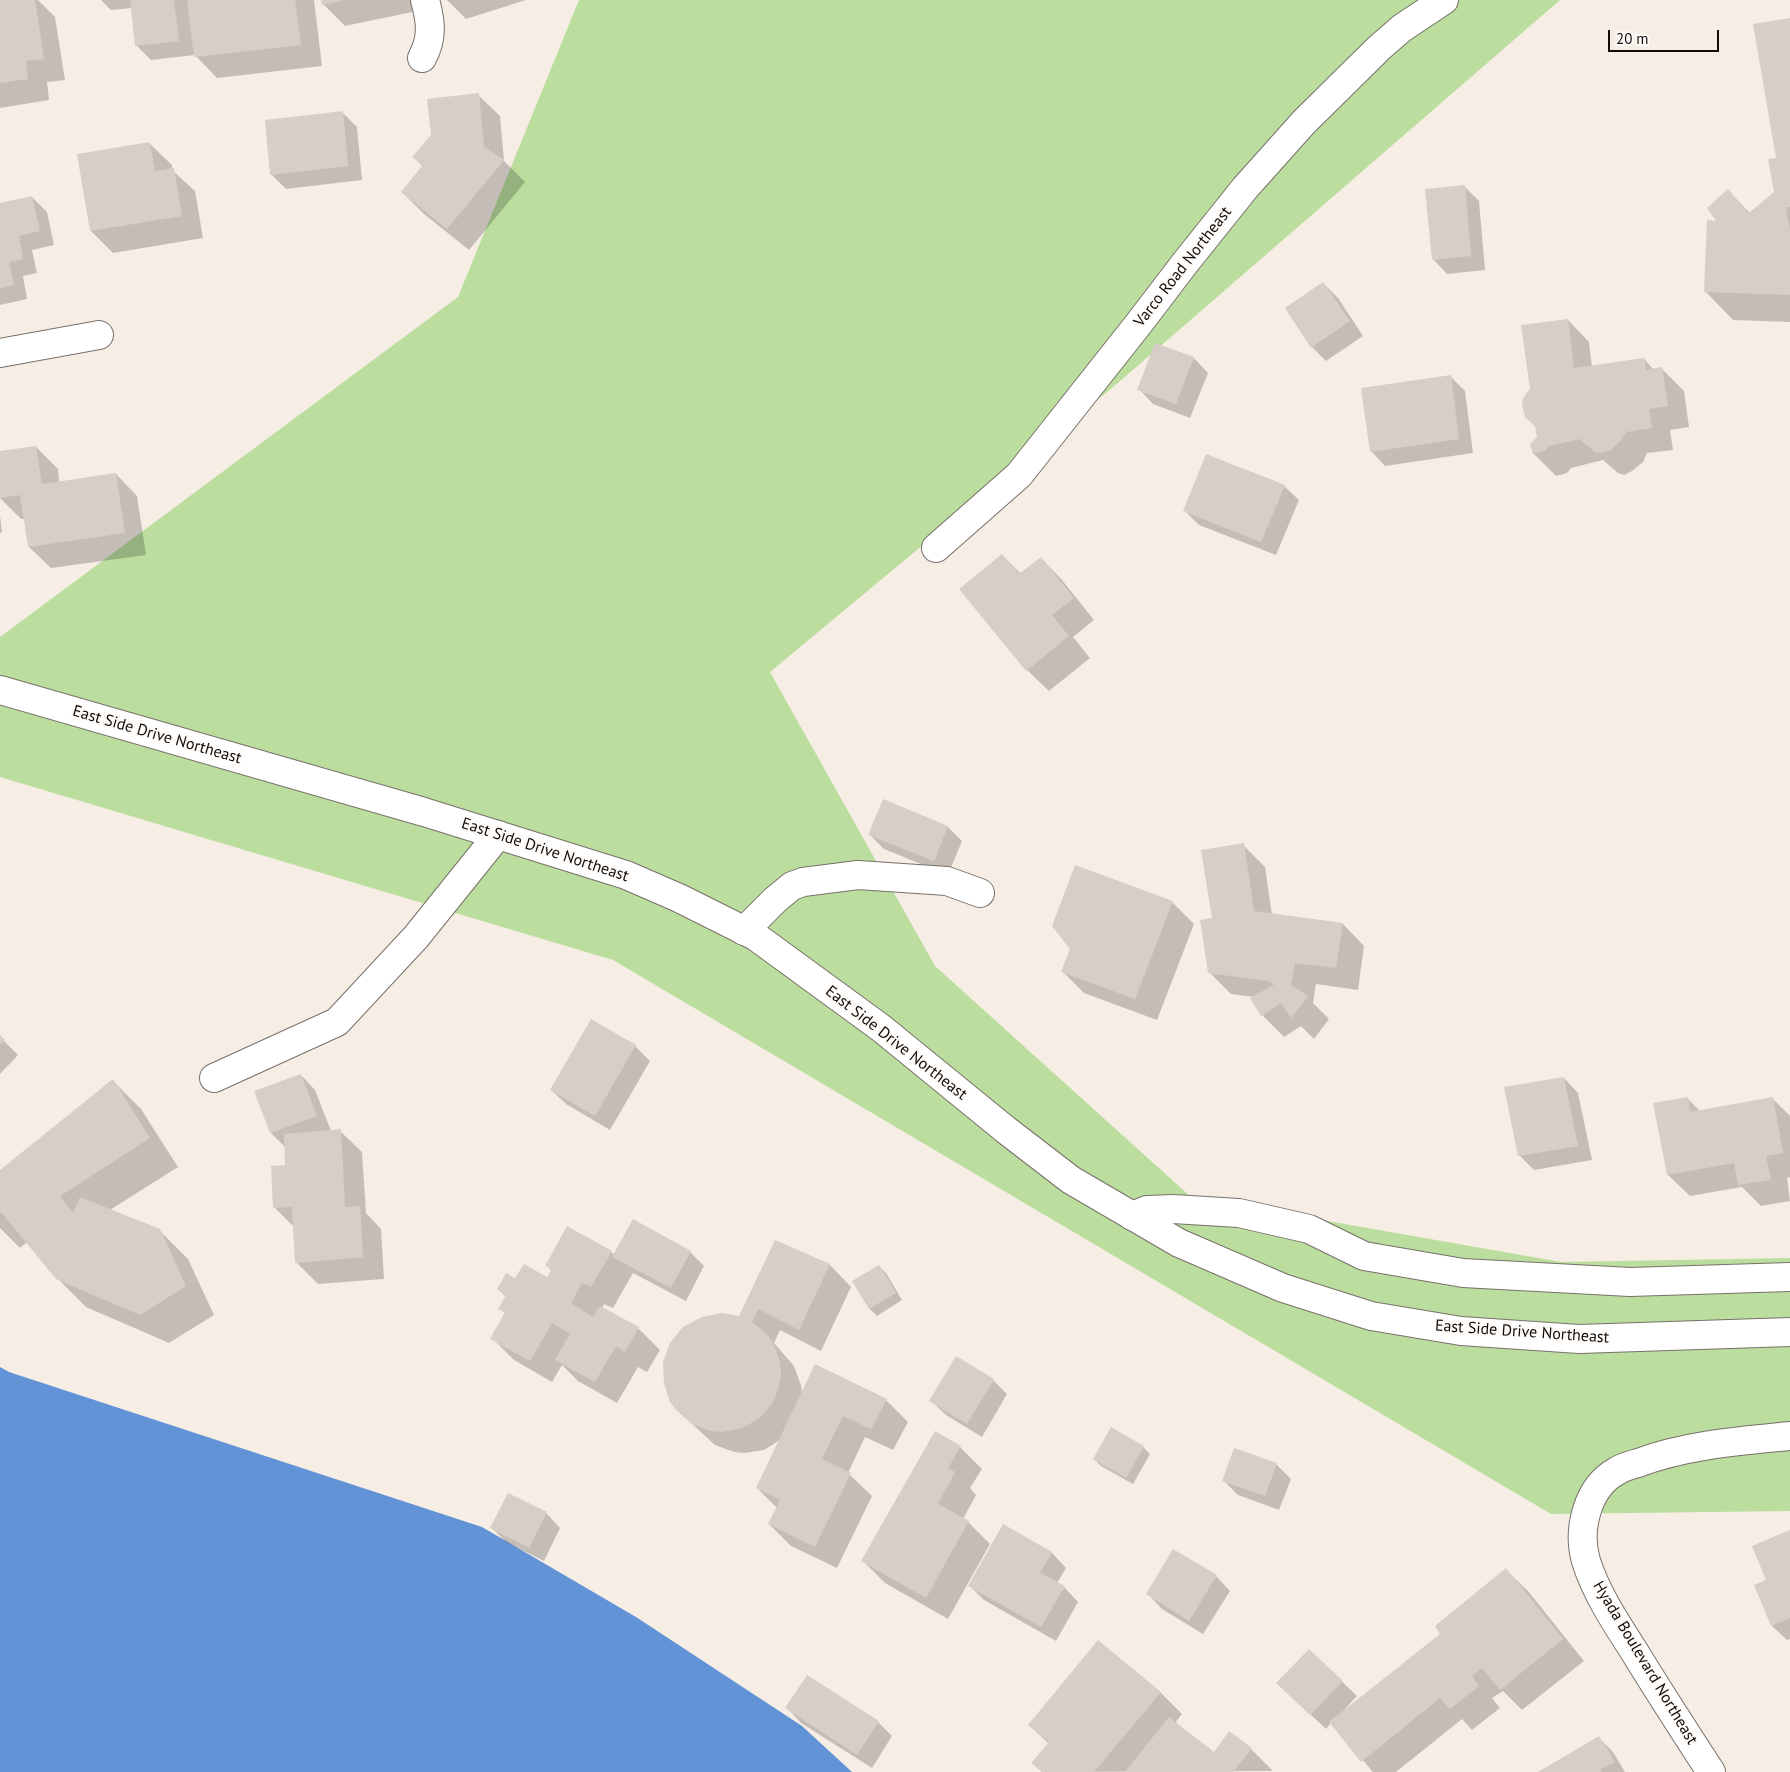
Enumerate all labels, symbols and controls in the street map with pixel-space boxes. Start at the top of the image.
scale bar [1610,20,1721,52]
text: 20 m [1616,29,1649,48]
street label: Varco Road Northeast [1130,203,1236,331]
street label: East Side Drive Northeast [70,702,244,768]
street label: East Side Drive Northeast [459,814,631,886]
street label: East Side Drive Northeast [821,982,971,1104]
street label: East Side Drive Northeast [1434,1316,1610,1348]
street label: Hyada Boulevard Northeast [1588,1578,1702,1748]

